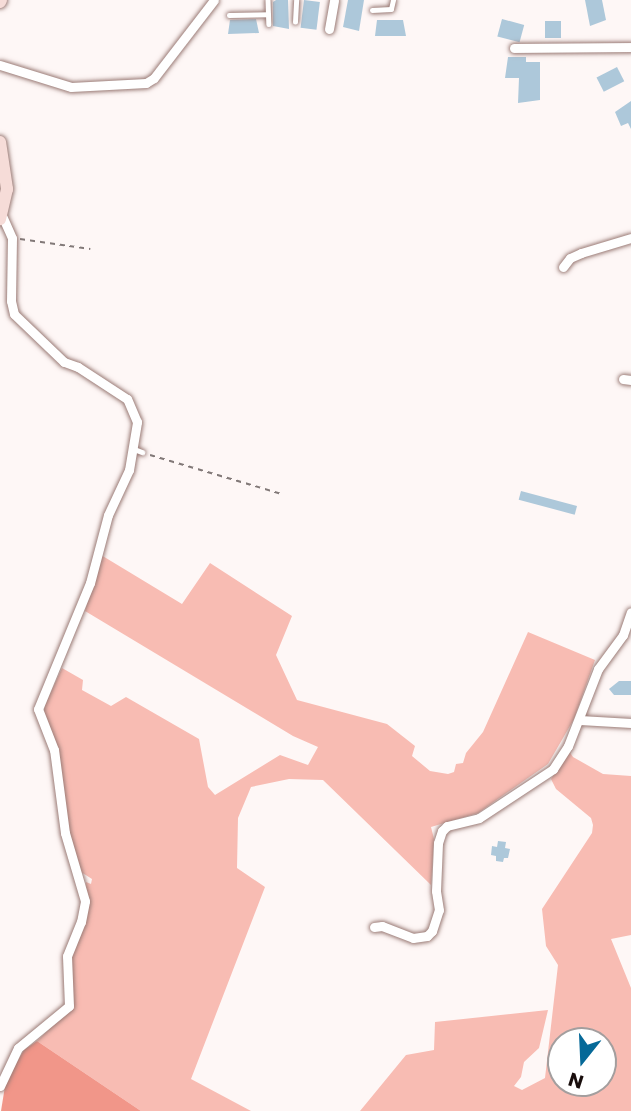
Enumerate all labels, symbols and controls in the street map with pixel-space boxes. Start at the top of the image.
north arrow [547,1027,617,1097]
text: N [565,1065,587,1096]

